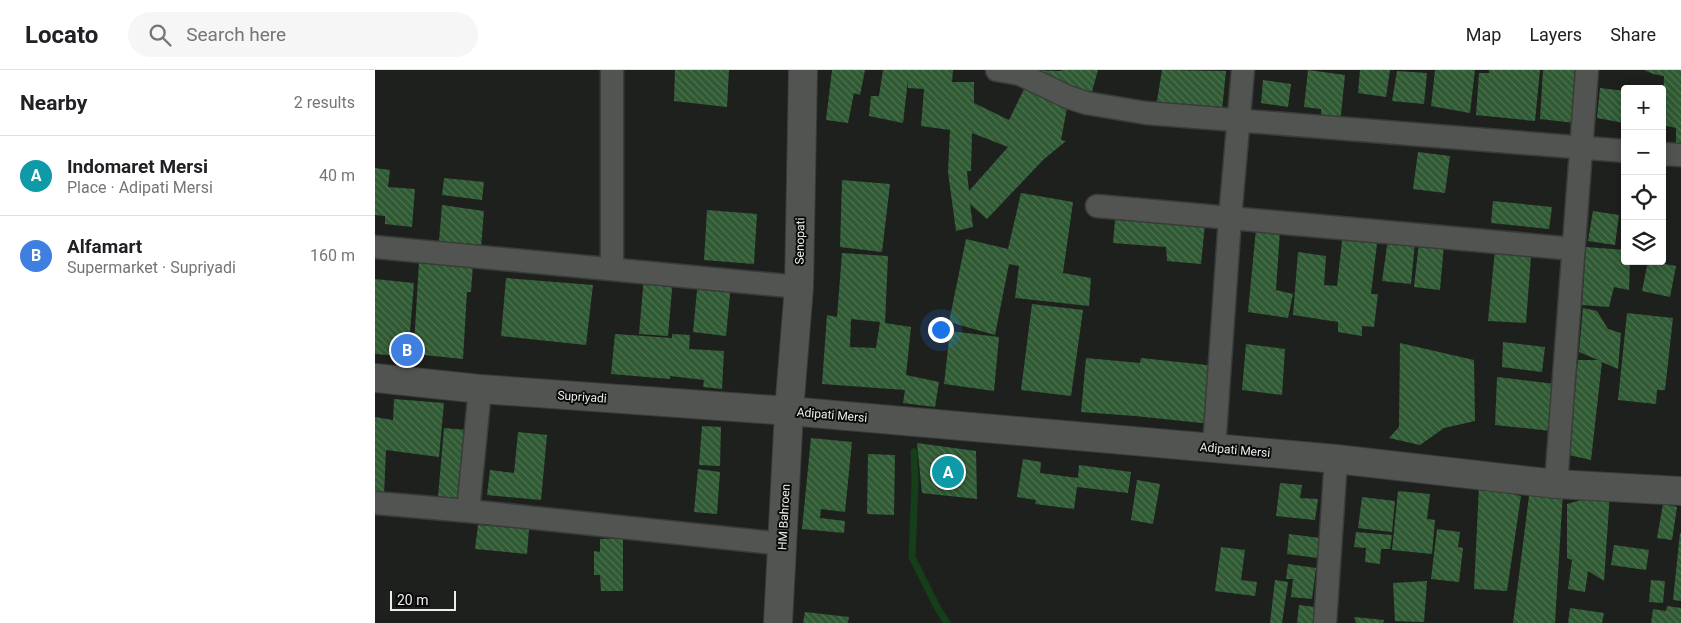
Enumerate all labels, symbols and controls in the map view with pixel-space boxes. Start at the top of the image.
search box [128,12,478,57]
text: Locato [25,21,98,49]
icon: search [146,21,174,49]
text: Search here [186,23,286,46]
text: Map [1466,24,1501,45]
text: Layers [1529,24,1582,45]
text: Share [1610,24,1656,45]
map controls [1621,85,1666,265]
button: + [1621,85,1666,130]
text: Nearby [20,91,87,115]
text: 2 results [294,93,355,112]
button: − [1621,130,1666,175]
text: Indomaret Mersi [67,155,208,178]
text: A [31,166,41,185]
text: 40 m [319,166,355,185]
button: locate [1621,175,1666,220]
text: Place · Adipati Mersi [67,178,213,197]
street label: Senopati [793,217,807,265]
button: layers [1621,220,1666,265]
text: Alfamart [67,235,142,258]
text: B [31,246,41,265]
text: 160 m [310,246,355,265]
text: Supermarket · Supriyadi [67,258,236,277]
your location [928,317,954,343]
pin: B [391,331,423,369]
street label: Supriyadi [557,388,607,406]
street label: Adipati Mersi [796,405,868,425]
street label: Adipati Mersi [1199,440,1271,460]
pin: A [932,453,964,491]
street label: HM Bahroen [775,483,793,551]
scale bar [390,588,456,611]
text: 20 m [397,592,429,608]

